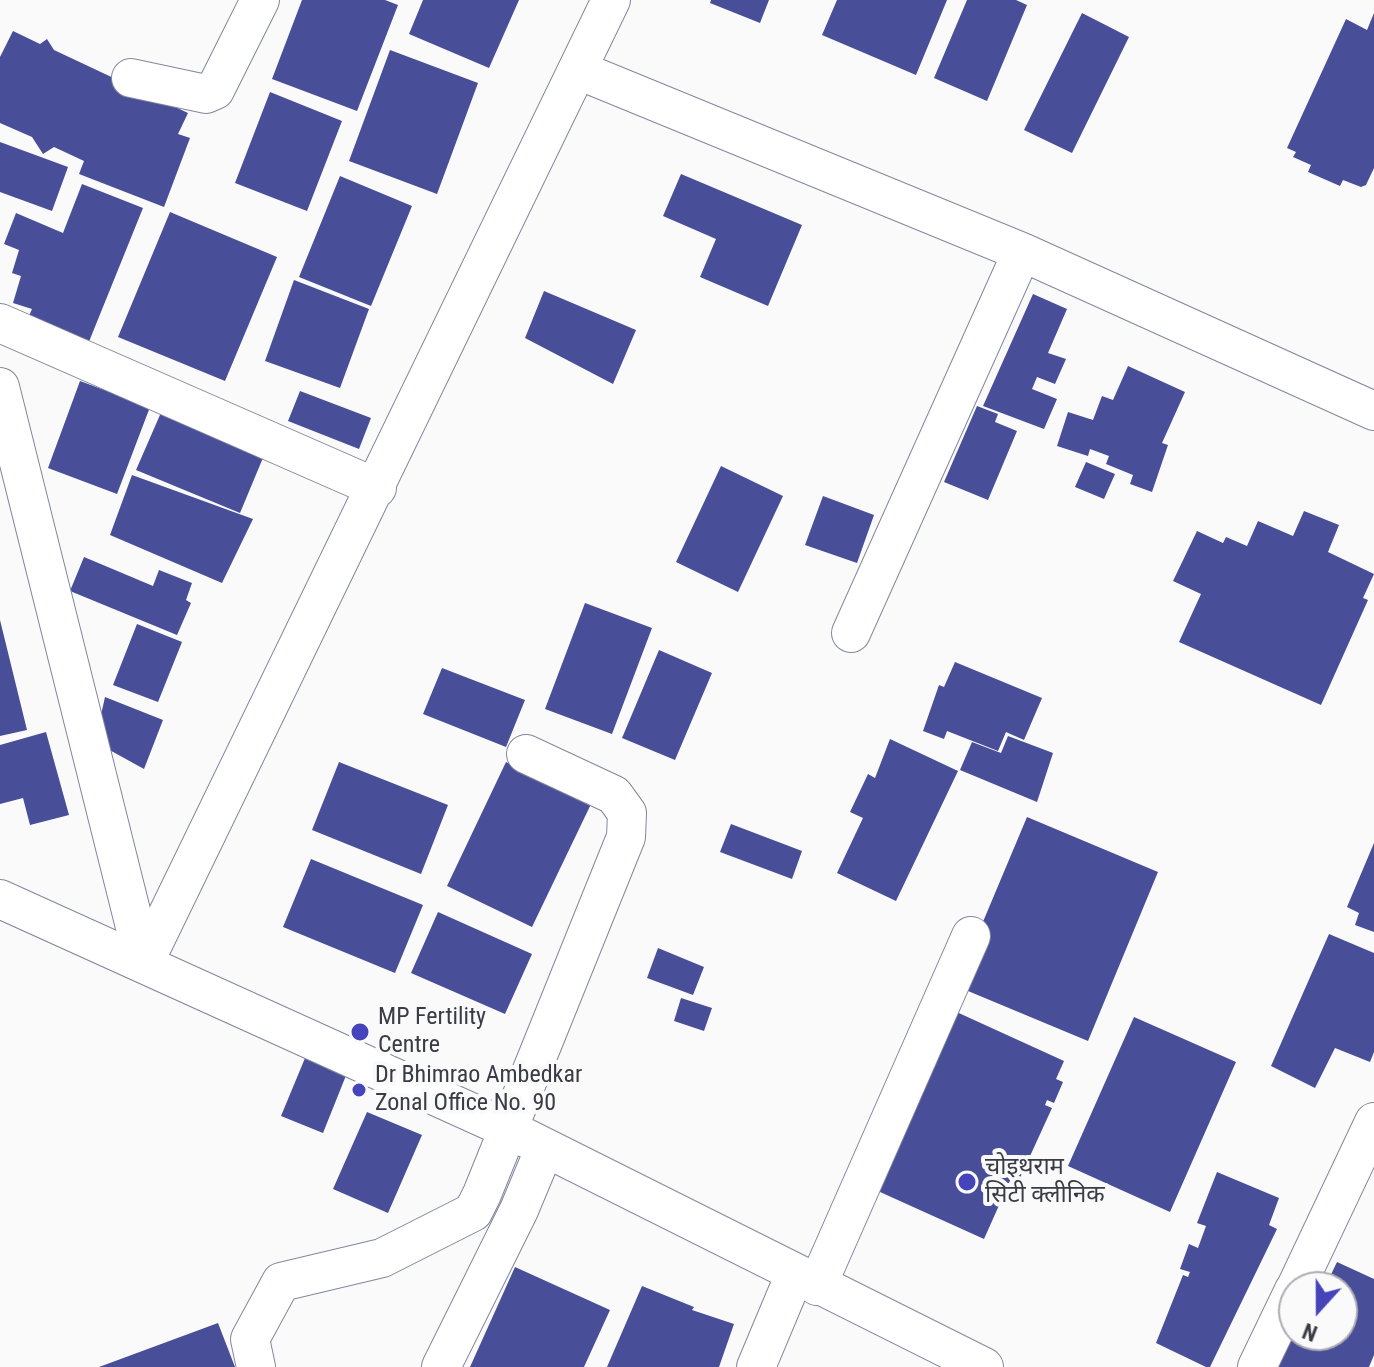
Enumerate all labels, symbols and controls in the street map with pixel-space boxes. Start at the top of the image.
place label: MP Fertility Centre [378,1004,486,1060]
marker: MP Fertility Centre [349,1021,371,1043]
place label: Dr Bhimrao Ambedkar Zonal Office No. 90 [375,1062,582,1118]
marker: Dr Bhimrao Ambedkar Zonal Office No. 90 [350,1081,368,1099]
place label: चोइथराम सिटी क्लीनिक [985,1154,1105,1210]
marker: चोइथराम सिटी क्लीनिक [956,1171,978,1193]
north arrow [1278,1271,1358,1351]
text: N [1299,1318,1321,1346]

